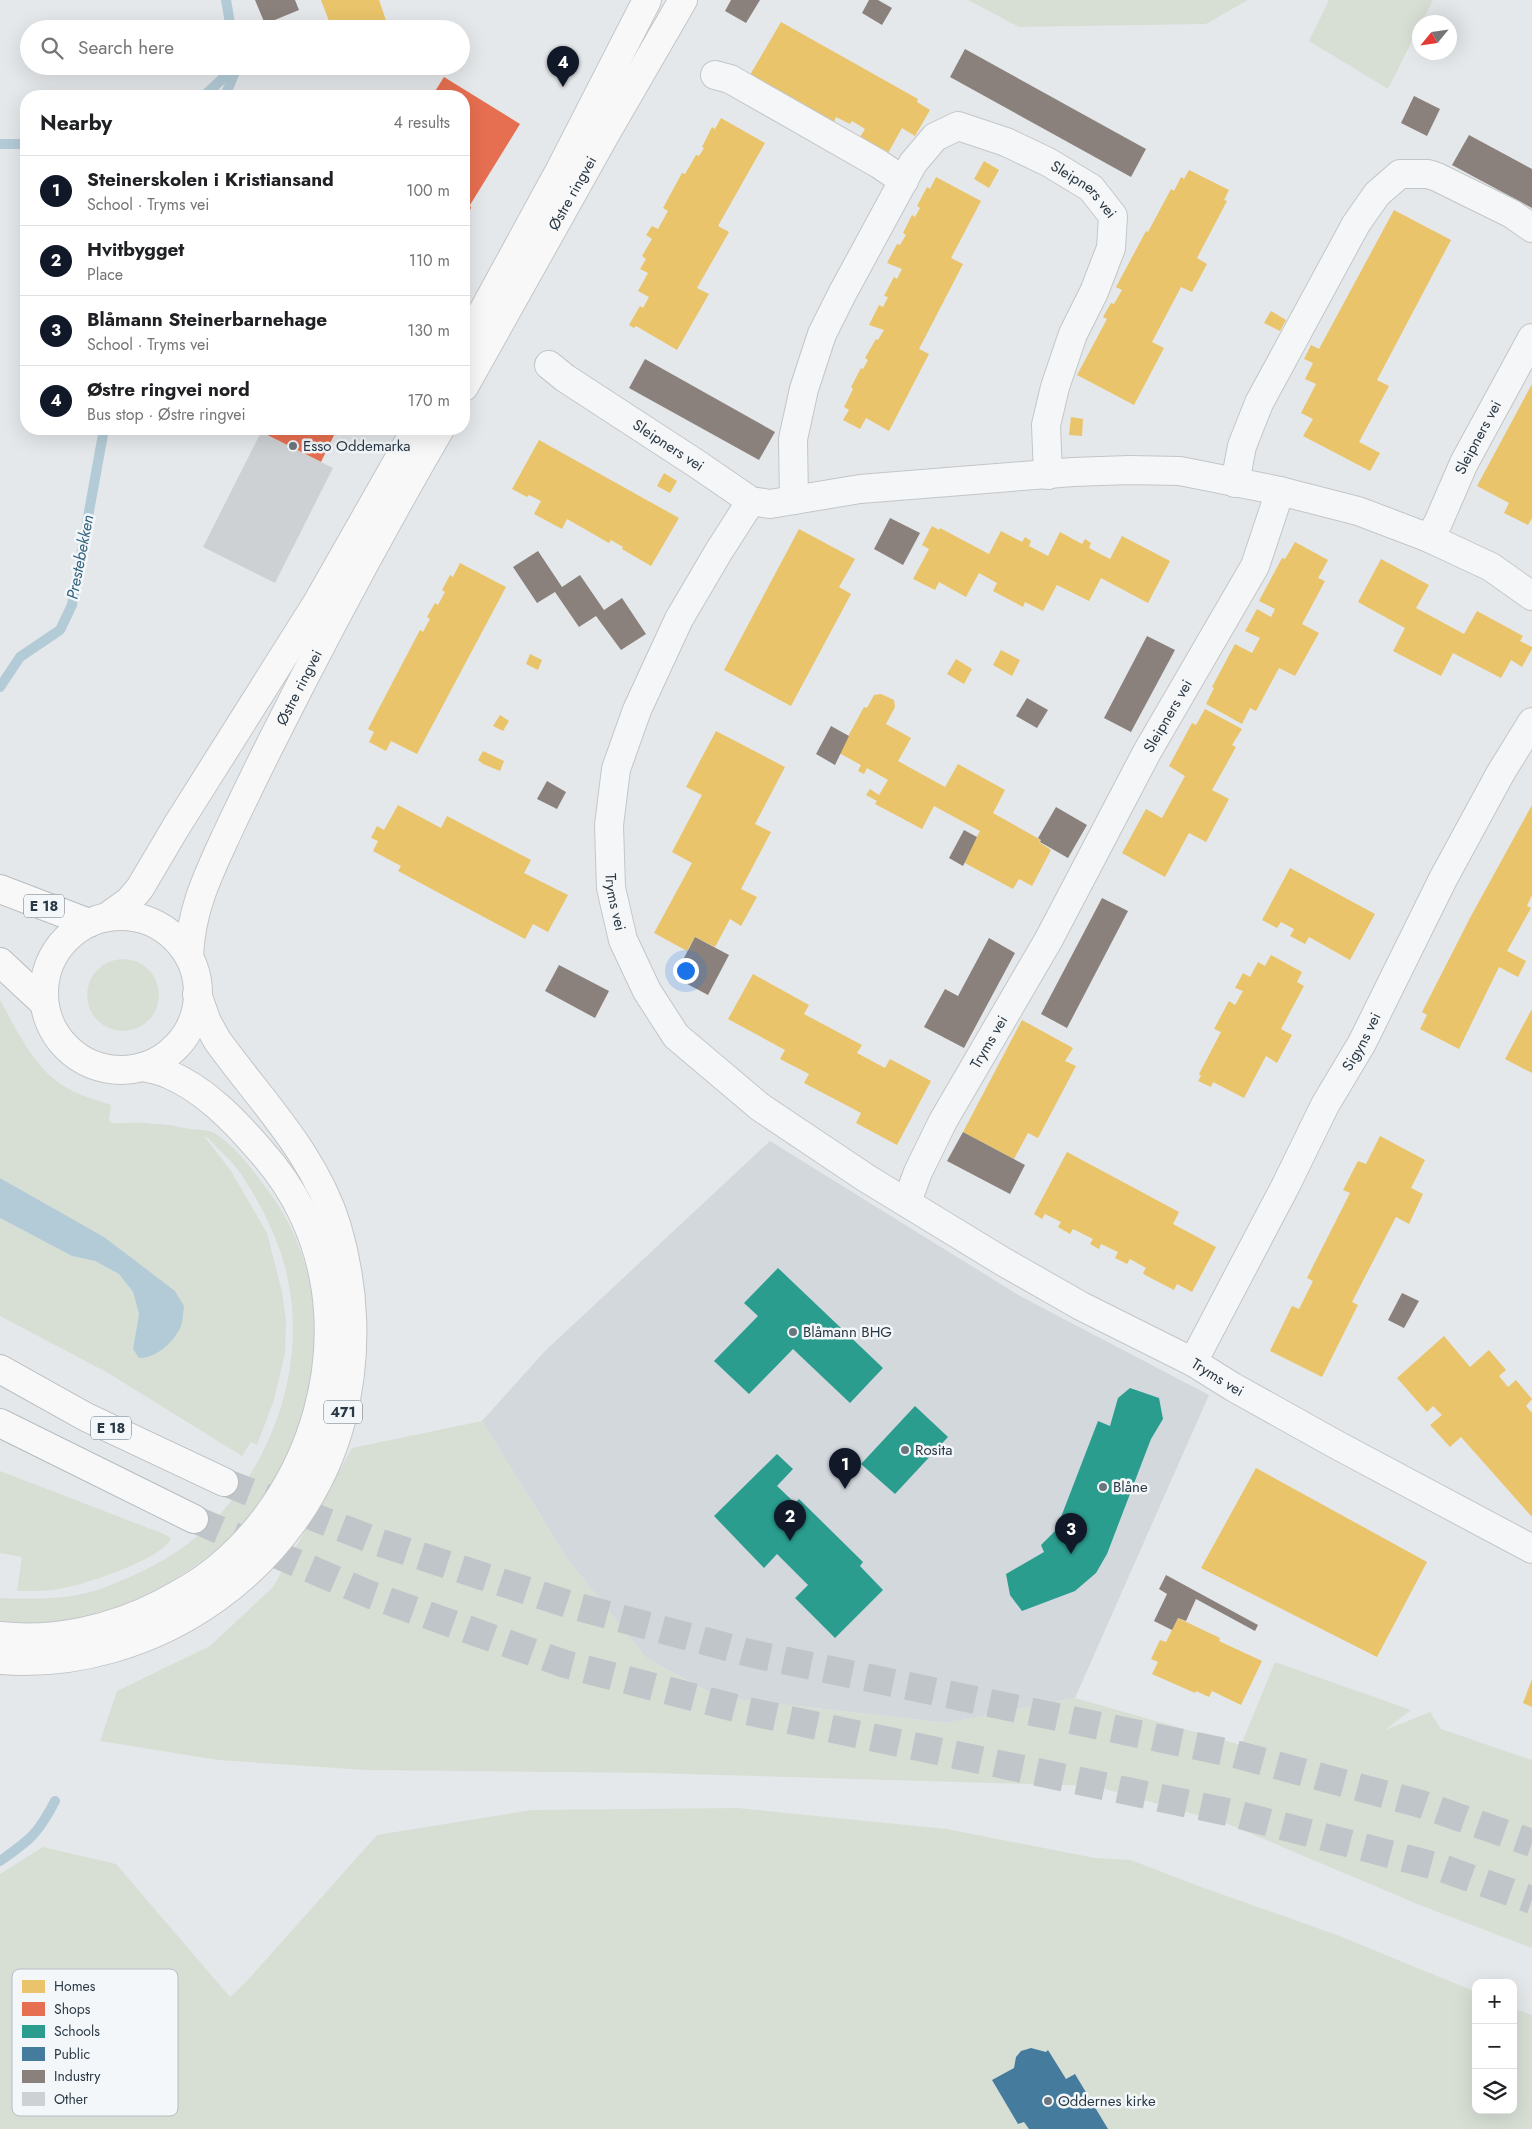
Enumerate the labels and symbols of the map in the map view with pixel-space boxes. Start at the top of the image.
north arrow [1412,15,1457,60]
pin: 4 [547,46,579,87]
street label: Østre ringvei [543,152,602,235]
street label: Sleipners vei [1047,155,1122,223]
street label: Sleipners vei [1449,396,1507,478]
street label: Sleipners vei [628,414,709,477]
place label: Esso Oddemarka [303,435,411,457]
marker: Esso Oddemarka [287,440,299,452]
water label: Prestebekken [61,513,99,601]
street label: Østre ringvei [271,646,328,729]
street label: Sleipners vei [1138,675,1198,757]
street label: Tryms vei [600,873,632,933]
road number: E 18 [24,894,64,918]
your location [673,958,699,984]
street label: Sigyns vei [1337,1009,1386,1075]
street label: Tryms vei [965,1011,1013,1073]
place label: Blåmann BHG [803,1321,892,1343]
marker: Blåmann BHG [787,1326,799,1338]
street label: Tryms vei [1187,1353,1248,1402]
road number: 471 [324,1400,362,1424]
road number: E 18 [91,1416,131,1440]
place label: Rosita [915,1439,952,1461]
marker: Rosita [899,1444,911,1456]
pin: 1 [829,1448,861,1489]
place label: Blåne [1113,1476,1148,1498]
marker: Blåne [1097,1481,1109,1493]
pin: 2 [774,1500,806,1541]
pin: 3 [1055,1513,1087,1554]
legend [12,1969,178,2116]
text: Homes [54,1976,96,1996]
text: Shops [54,1999,91,2019]
text: Schools [54,2021,100,2041]
text: Public [54,2044,90,2064]
text: Industry [54,2066,101,2086]
text: Other [54,2089,88,2109]
place label: Oddernes kirke [1058,2090,1156,2112]
marker: Oddernes kirke [1042,2095,1054,2107]

